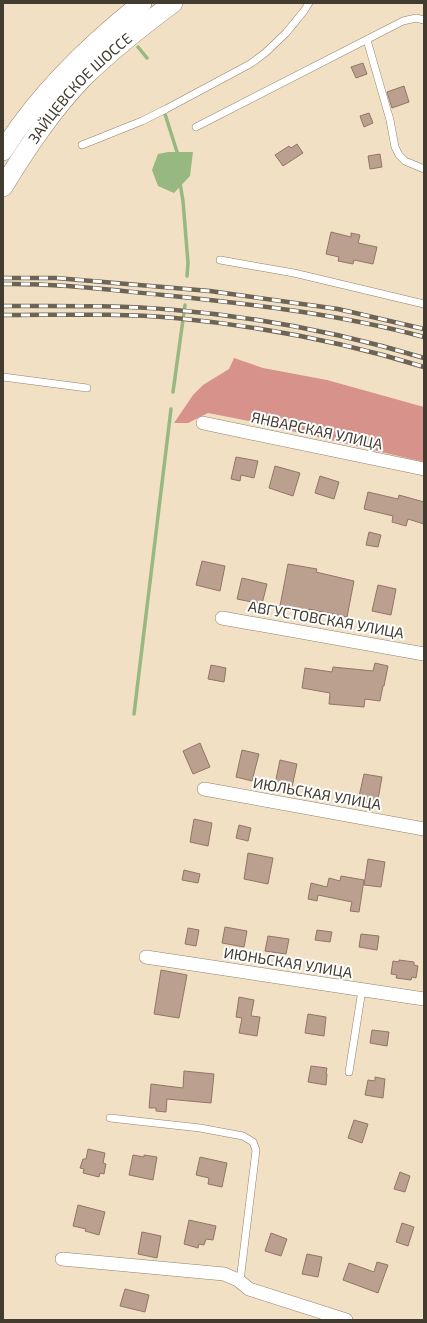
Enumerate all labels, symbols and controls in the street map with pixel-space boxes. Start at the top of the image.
street label: ЗАЙЦЕВСКОЕ ШОССЕ [24,29,135,146]
street label: ЯНВАРСКАЯ УЛИЦА [250,407,385,453]
street label: АВГУСТОВСКАЯ УЛИЦА [247,596,406,642]
street label: ИЮЛЬСКАЯ УЛИЦА [252,773,383,813]
street label: ИЮНЬСКАЯ УЛИЦА [222,943,355,981]

